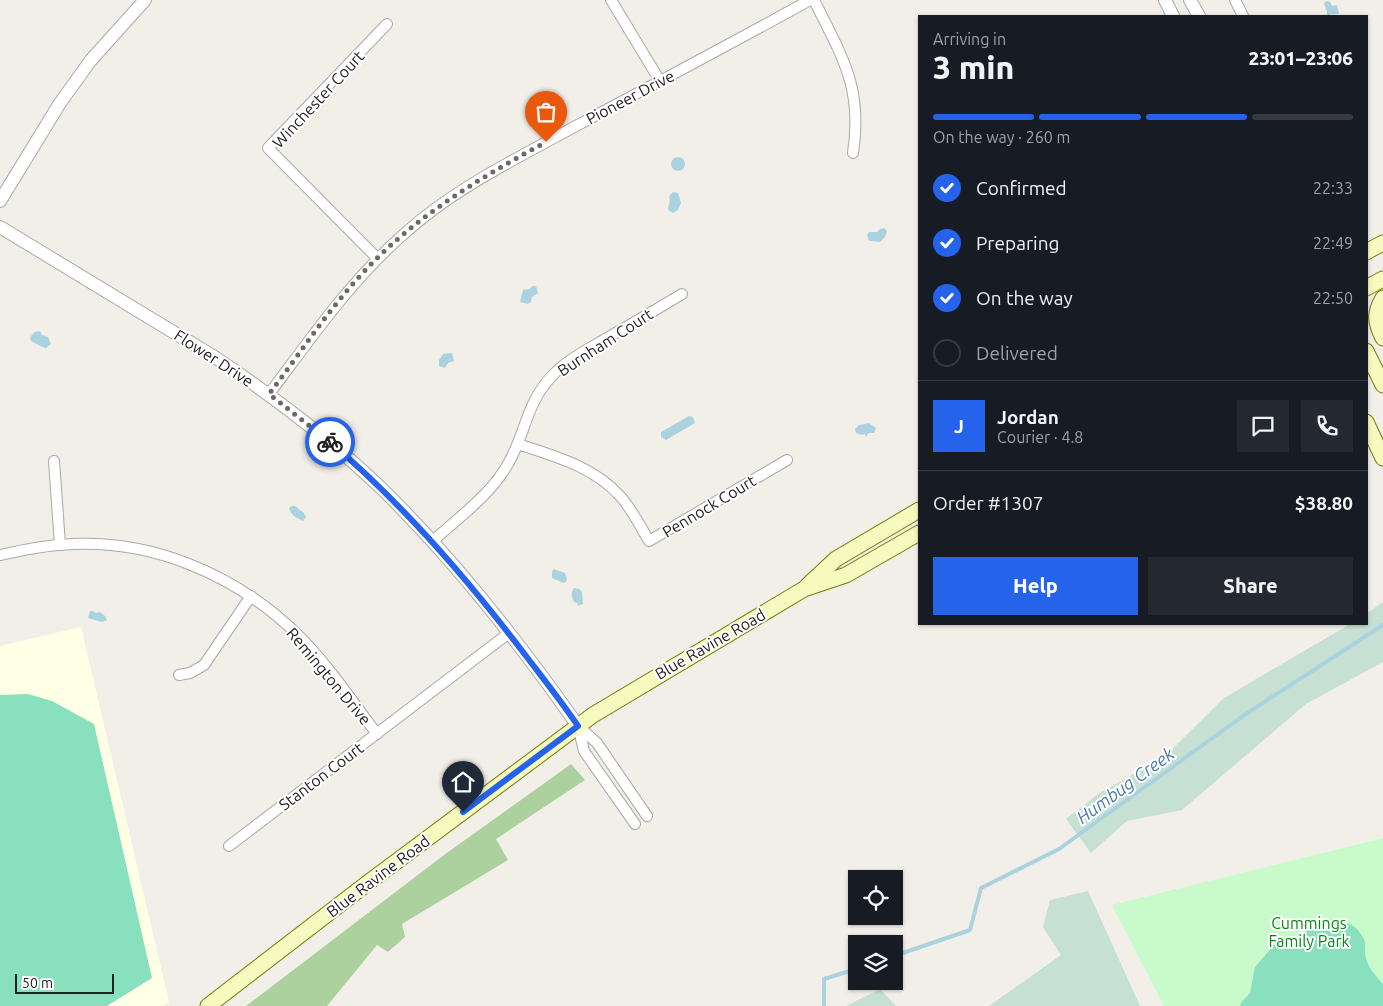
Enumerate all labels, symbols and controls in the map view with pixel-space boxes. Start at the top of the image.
text: Arriving in [933,30,1006,48]
street label: Winchester Court [268,46,368,151]
text: 23:01–23:06 [1248,47,1353,69]
text: 3 min [933,49,1014,85]
street label: Pioneer Drive [583,66,677,128]
pin [525,91,567,142]
icon: bag [532,98,560,126]
text: On the way · 260 m [933,128,1070,146]
icon: check [933,174,961,202]
text: Confirmed [976,177,1067,199]
text: 22:33 [1313,179,1353,197]
icon: check [933,229,961,257]
text: Preparing [976,232,1060,254]
text: 22:49 [1313,234,1353,252]
icon: check [933,284,961,312]
text: On the way [976,287,1073,309]
text: 22:50 [1313,289,1353,307]
street label: Burnham Court [554,304,657,379]
street label: Flower Drive [171,326,257,390]
text: Delivered [976,342,1058,364]
button: chat [1237,400,1289,452]
button: phone [1301,400,1353,452]
text: Jordan [997,406,1059,428]
text: J [954,415,964,437]
courier [305,417,355,467]
icon: bike [316,428,344,456]
text: Courier · 4.8 [997,428,1083,446]
street label: Pennock Court [659,471,759,541]
text: Order #1307 [933,492,1043,514]
text: $38.80 [1295,492,1353,514]
button: Help [933,557,1138,615]
button: Share [1148,557,1353,615]
street label: Blue Ravine Road [652,605,768,683]
street label: Remington Drive [283,624,375,728]
street label: Stanton Court [275,738,367,814]
water label: Humbug Creek [1072,742,1178,827]
pin [442,761,484,812]
icon: home [449,768,477,796]
street label: Blue Ravine Road [323,831,433,921]
map controls [848,870,903,990]
button: locate [848,870,903,925]
park label: Cummings Family Park [1268,914,1350,950]
button: layers [848,935,903,990]
scale bar [15,971,114,994]
text: 50 m [22,975,53,991]

